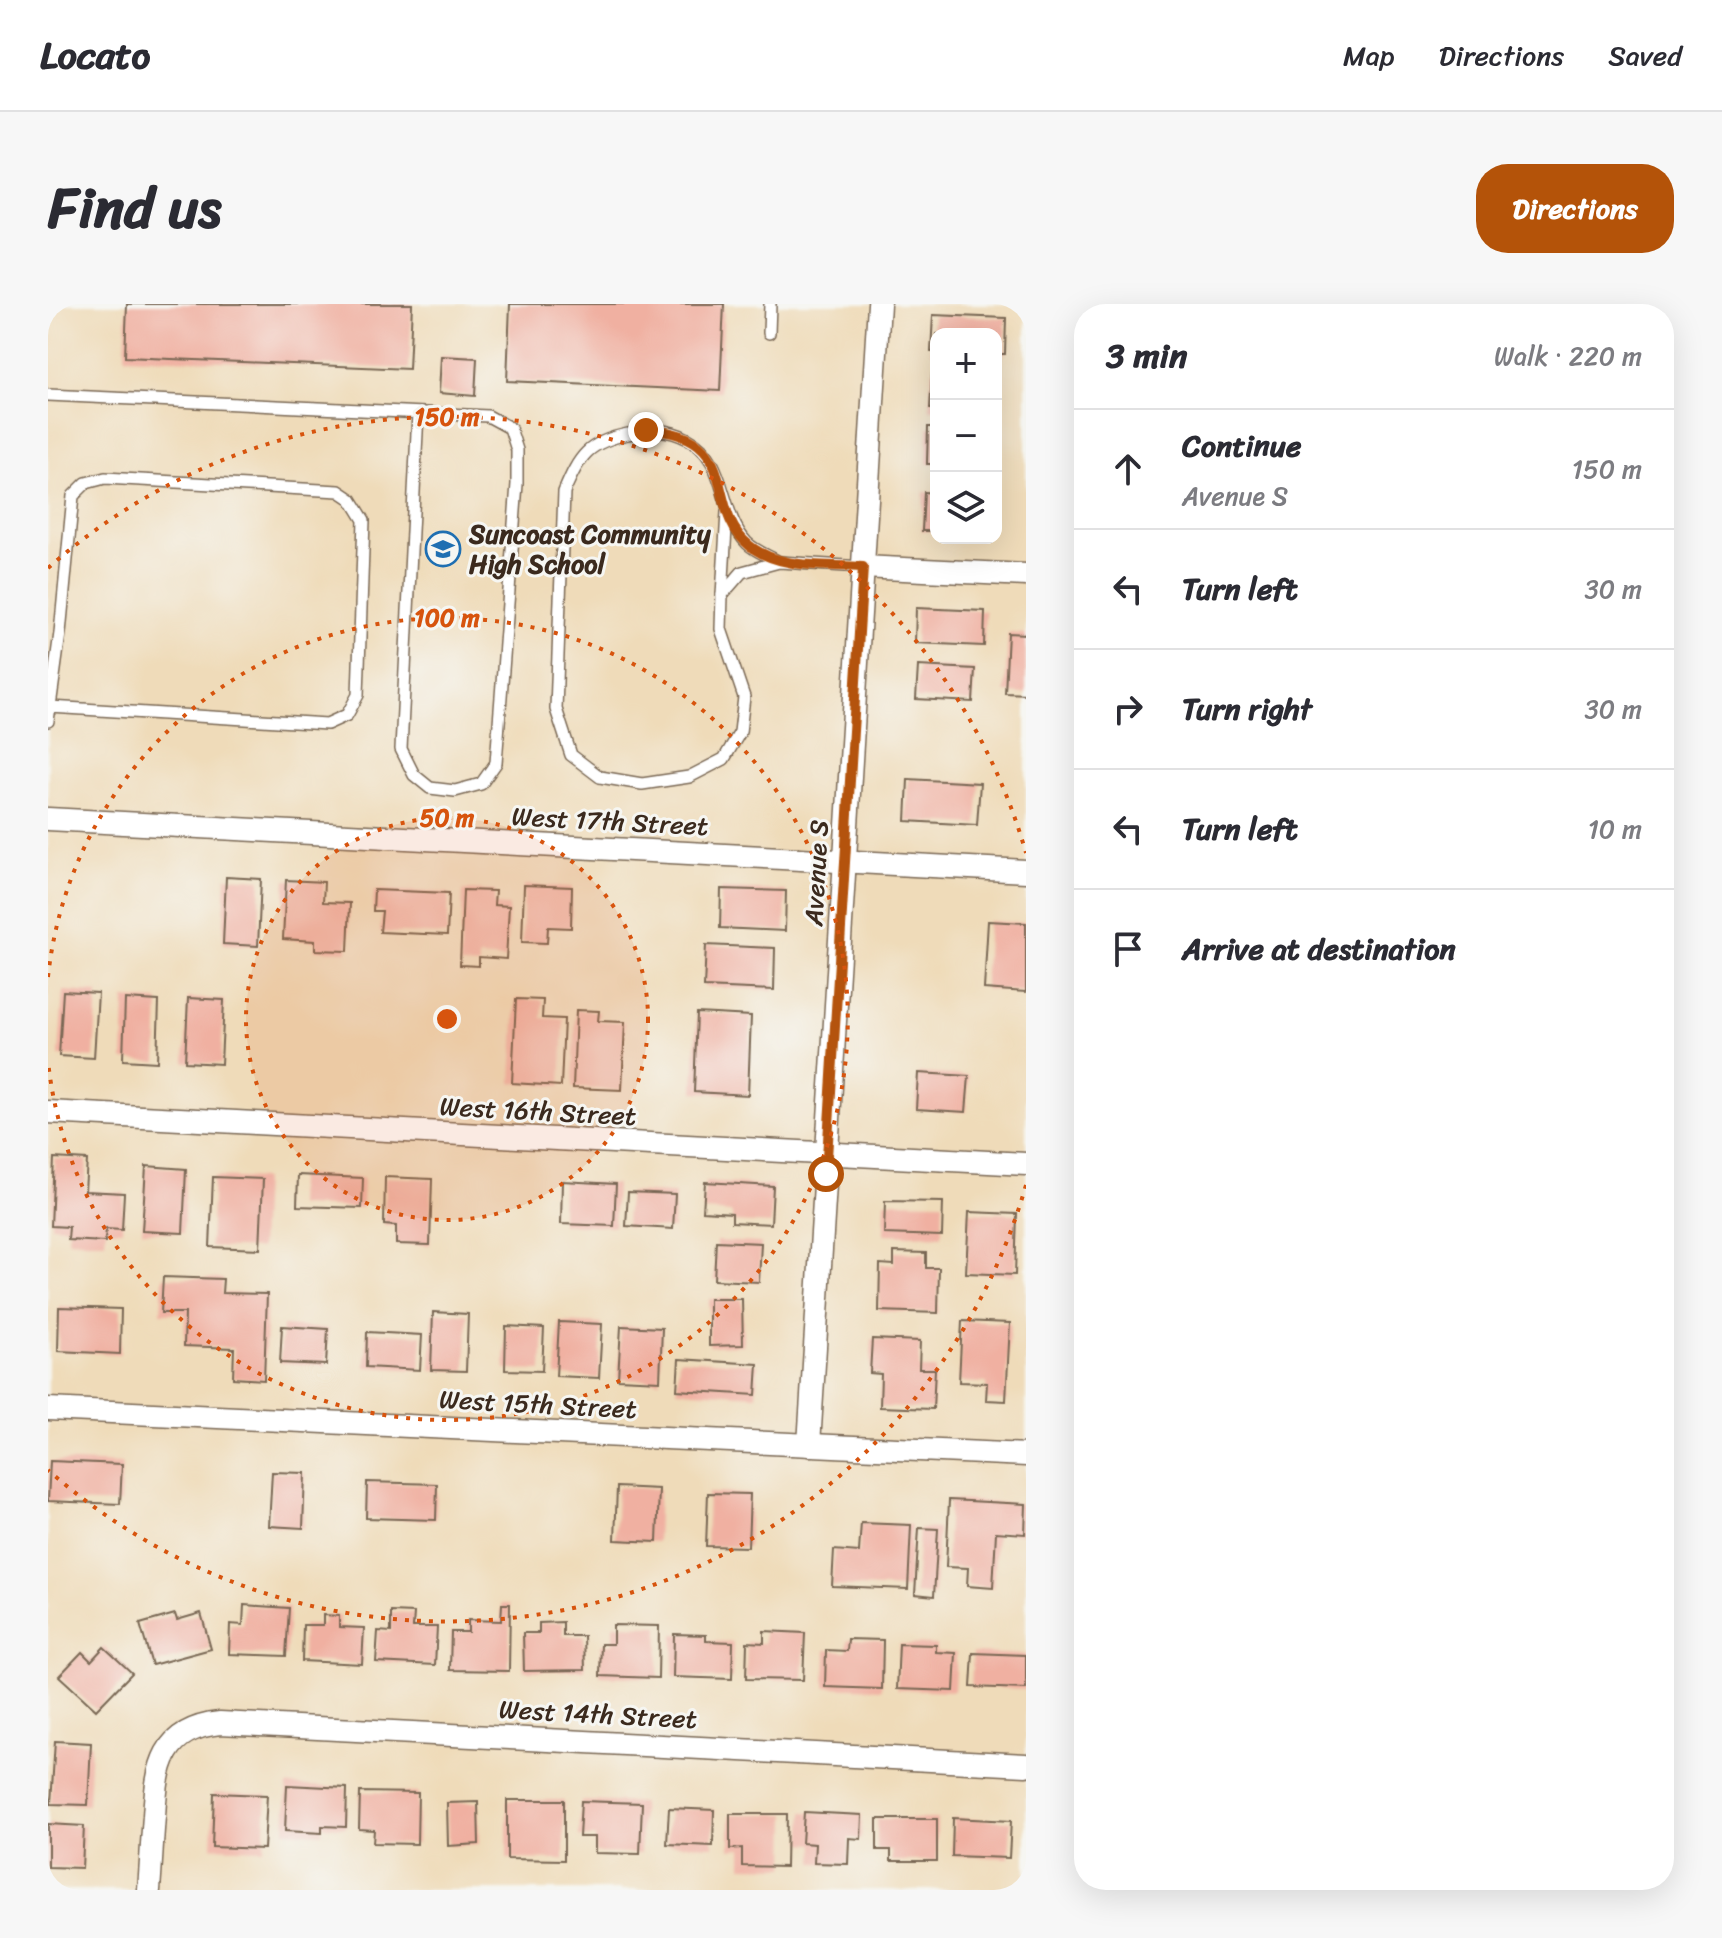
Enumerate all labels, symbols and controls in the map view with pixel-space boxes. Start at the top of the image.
text: Locato [40,22,150,89]
text: Map [1343,31,1395,80]
text: Directions [1439,31,1564,80]
text: Saved [1608,31,1682,80]
text: Find us [48,159,221,258]
button: Directions [1476,164,1674,253]
text: 3 min [1106,326,1187,386]
map controls [930,328,1002,544]
button: + [930,328,1002,400]
text: Walk · 220 m [1494,333,1642,379]
text: 150 m [415,396,480,438]
button: − [930,400,1002,472]
route end [628,412,664,448]
text: Continue [1182,419,1301,473]
text: 150 m [1572,446,1642,492]
icon: ahead [1106,447,1150,491]
button: layers [930,472,1002,544]
text: Avenue S [1182,473,1288,519]
place label: Suncoast Community High School [468,511,711,587]
school or university icon: Suncoast Community High School [424,530,462,568]
text: Turn left [1182,562,1298,616]
text: 30 m [1585,566,1642,612]
icon: left [1106,567,1150,611]
text: 100 m [414,597,480,639]
text: Turn right [1182,682,1312,736]
text: 30 m [1585,686,1642,732]
icon: right [1106,687,1150,731]
street label: West 17th Street [511,793,709,849]
text: 50 m [420,797,475,839]
text: Turn left [1182,802,1298,856]
text: 10 m [1588,806,1642,852]
icon: left [1106,807,1150,851]
street label: Avenue S [790,819,842,928]
text: Arrive at destination [1182,922,1456,976]
icon: arrive [1106,927,1150,971]
centre of rings [433,1005,461,1033]
street label: West 16th Street [439,1083,637,1139]
route start [808,1156,844,1192]
street label: West 15th Street [438,1376,638,1432]
street label: West 14th Street [498,1686,698,1742]

